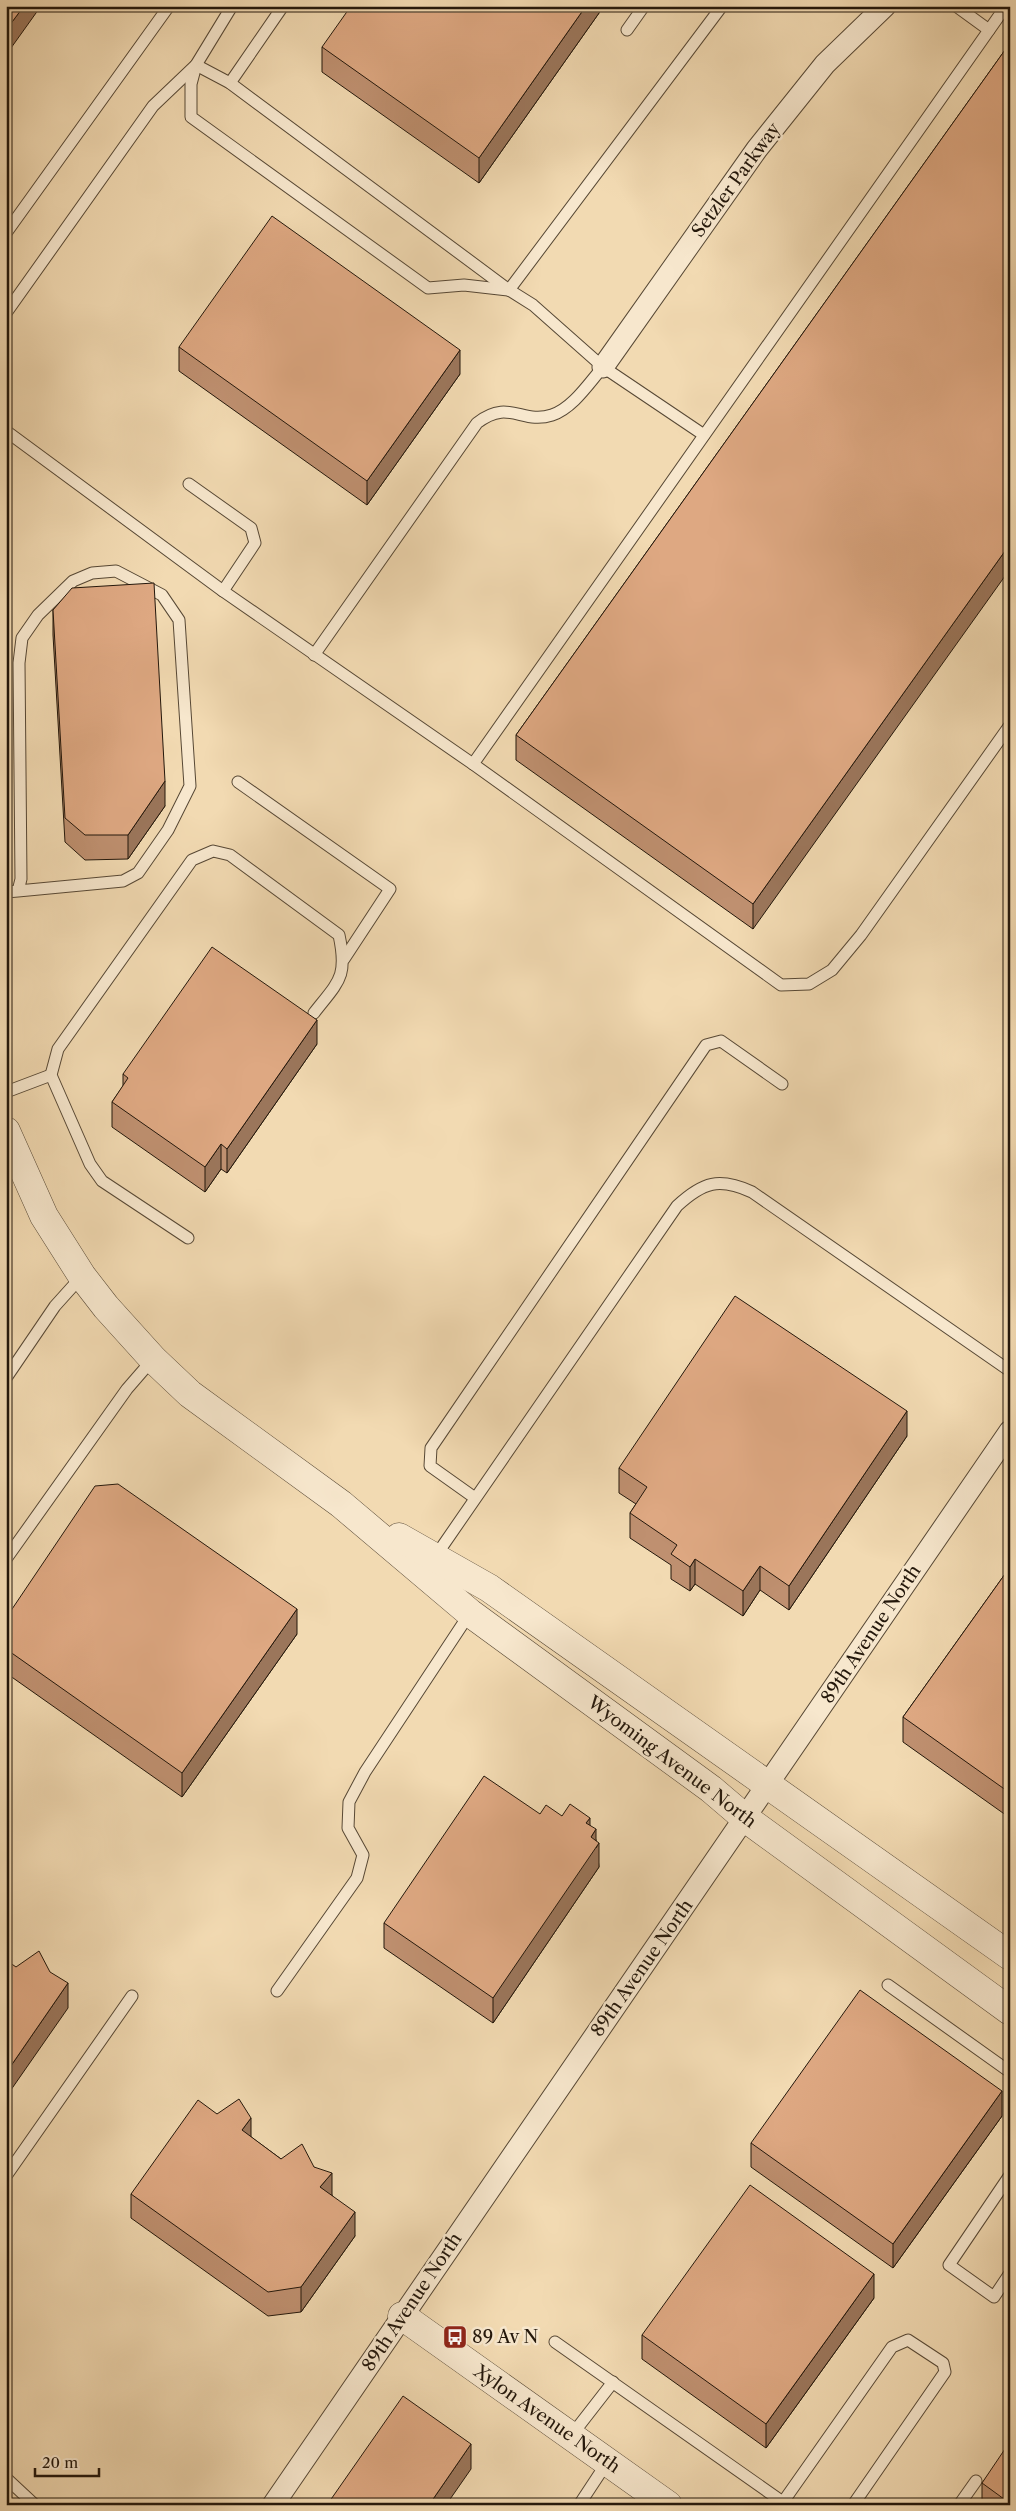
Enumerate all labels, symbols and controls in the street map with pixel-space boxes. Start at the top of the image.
street label: Setzler Parkway [687,118,785,242]
street label: 89th Avenue North [816,1561,926,1707]
street label: Wyoming Avenue North [582,1691,761,1833]
street label: 89th Avenue North [586,1895,698,2041]
street label: 89th Avenue North [357,2229,467,2375]
bus stop icon: 89 Av N [442,2324,468,2350]
place label: 89 Av N [472,2326,538,2348]
street label: Xylon Avenue North [469,2360,624,2478]
scale bar [35,2446,99,2478]
text: 20 m [42,2453,78,2472]

